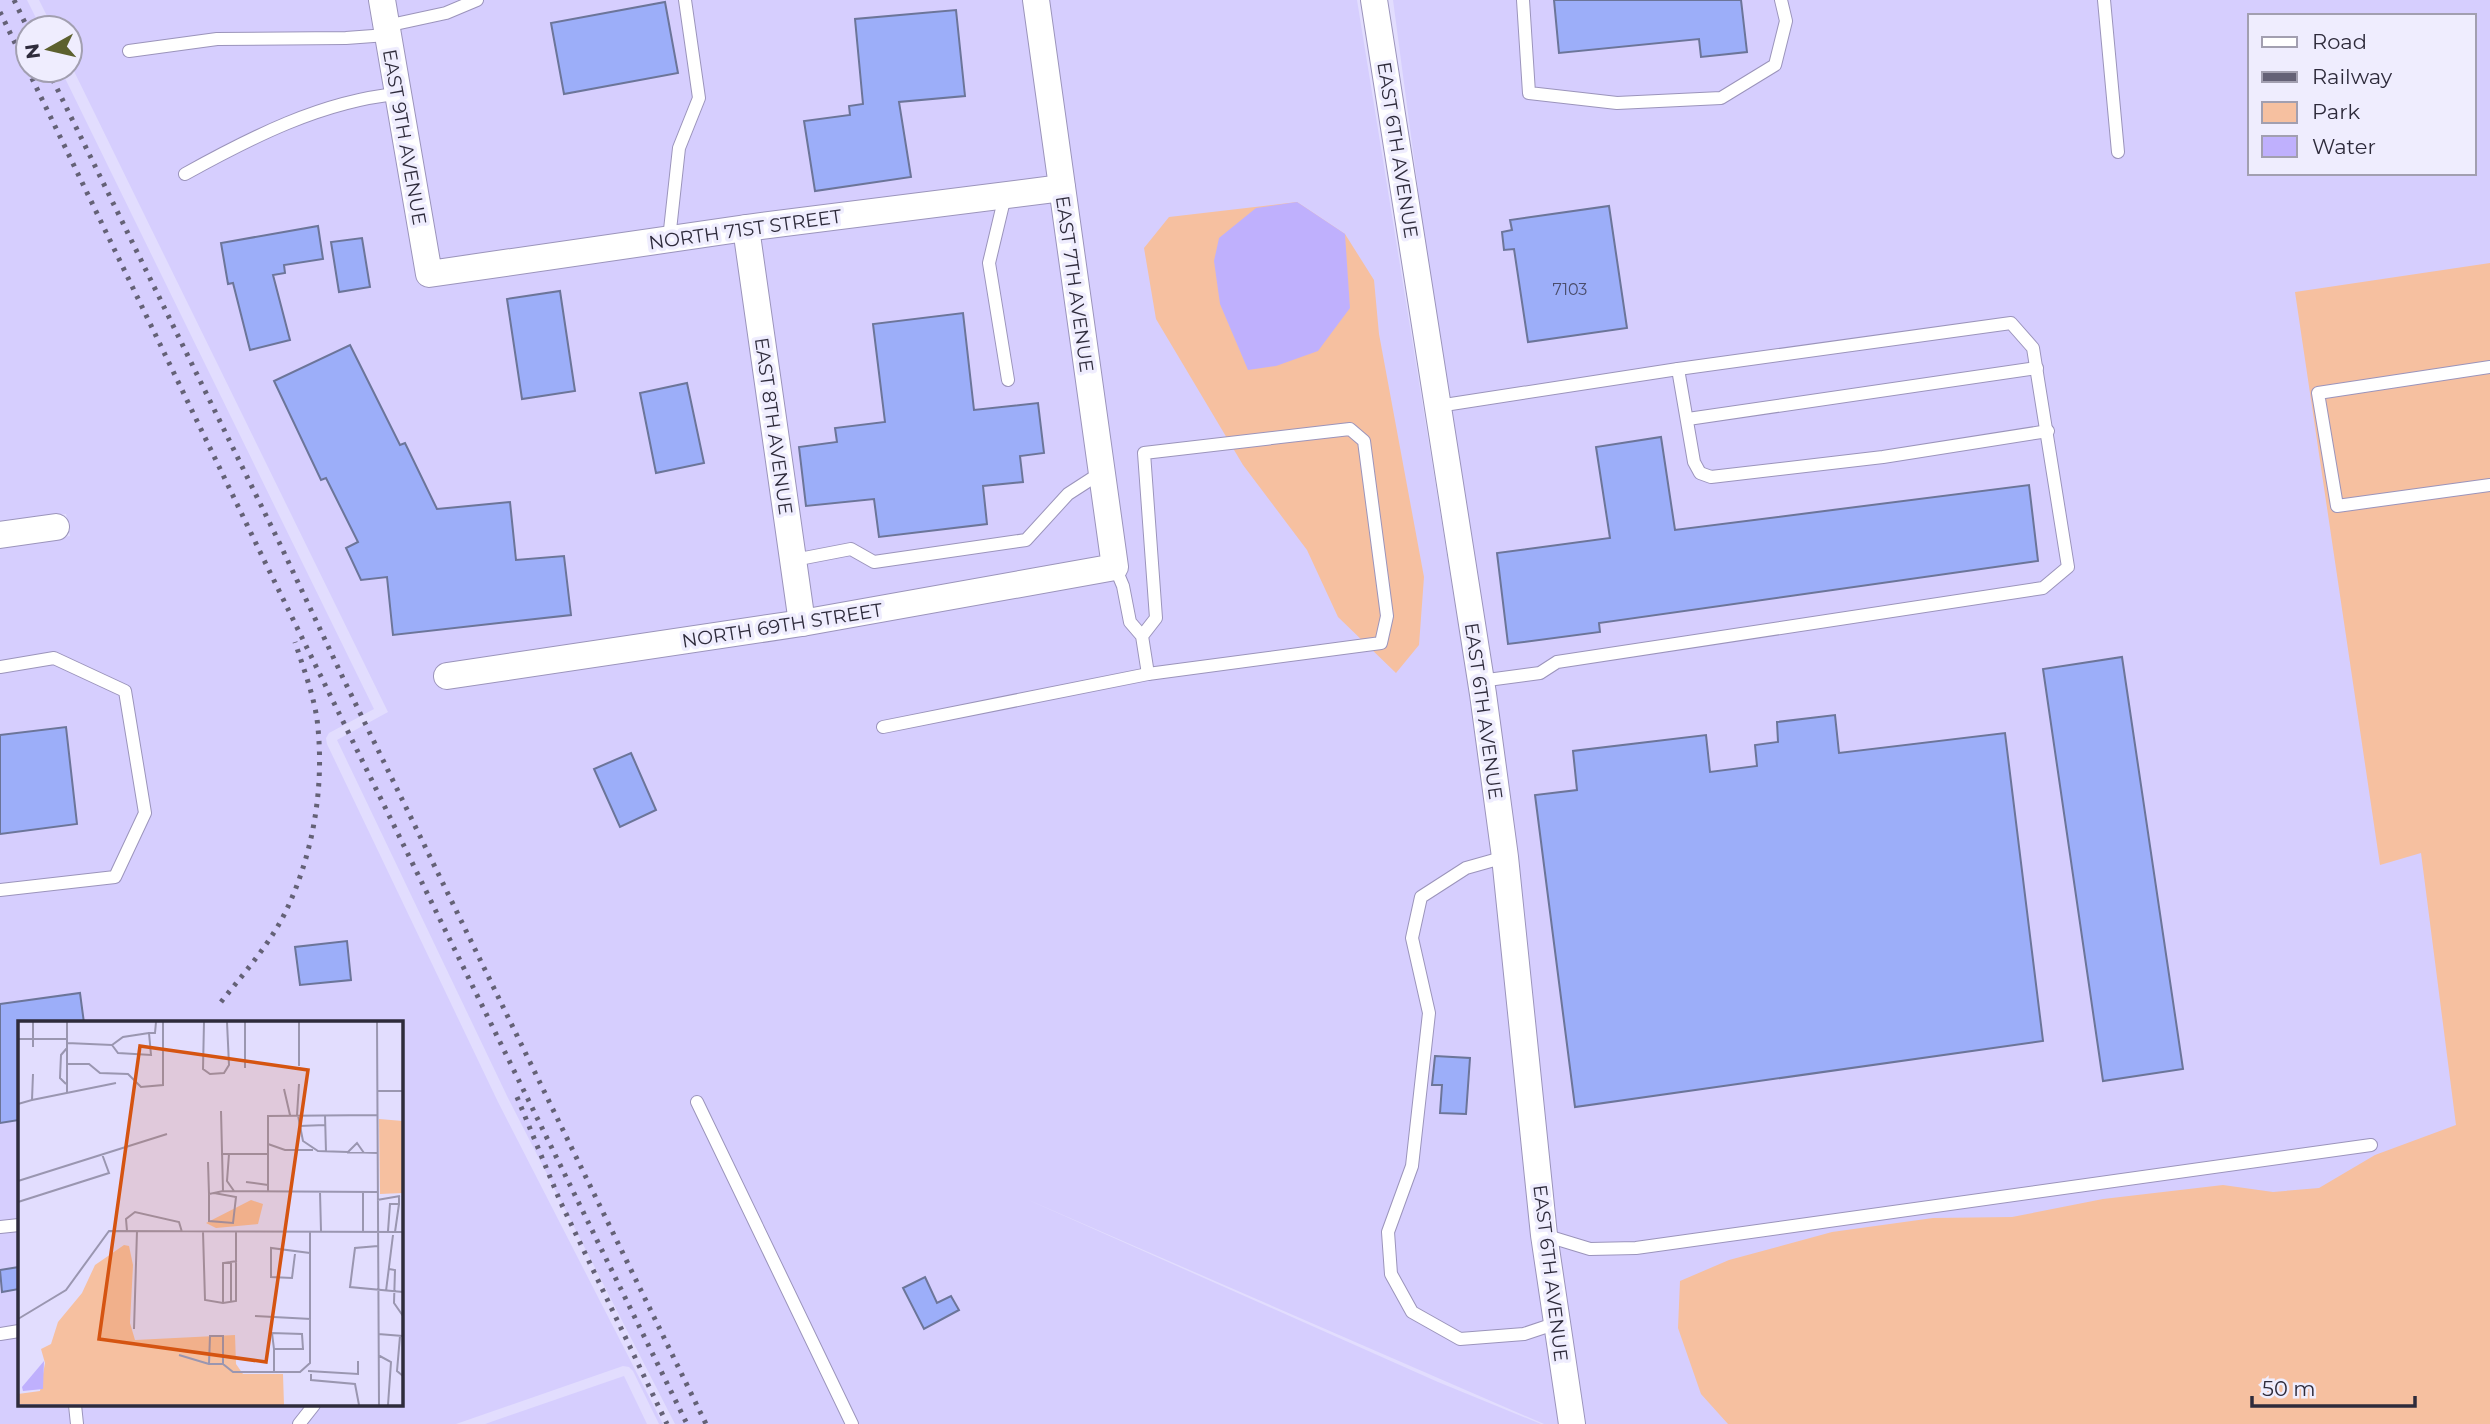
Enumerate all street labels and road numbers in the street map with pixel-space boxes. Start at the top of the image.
street label: EAST 9TH AVENUE [378,47,431,227]
street label: EAST 6TH AVENUE [1372,60,1423,240]
street label: EAST 7TH AVENUE [1051,194,1098,374]
street label: NORTH 71ST STREET [647,205,843,254]
street label: EAST 8TH AVENUE [750,336,797,516]
street label: NORTH 69TH STREET [680,598,884,653]
street label: EAST 6TH AVENUE [1460,621,1507,801]
street label: EAST 6TH AVENUE [1528,1183,1573,1363]

